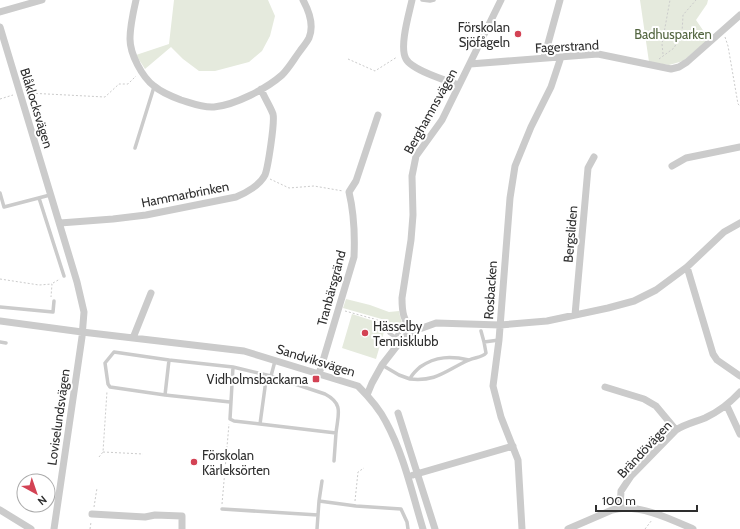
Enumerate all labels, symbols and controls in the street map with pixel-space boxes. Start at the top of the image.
place label: Förskolan Sjöfågeln [458,19,510,51]
park label: Badhusparken [634,26,712,42]
marker: Förskolan Sjöfågeln [513,29,523,39]
street label: Fagerstrand [535,36,599,56]
street label: Berghamnsvägen [400,65,460,157]
street label: Blåklocksvägen [17,66,57,150]
street label: Hammarbrinken [140,178,230,210]
street label: Bergsliden [560,205,580,263]
street label: Tranbärsgränd [313,249,349,327]
street label: Rosbacken [480,260,500,320]
place label: Hässelby Tennisklubb [373,318,438,349]
marker: Hässelby Tennisklubb [360,328,370,338]
street label: Sandviksvägen [275,340,357,380]
street label: Loviselundsvägen [43,368,73,466]
place label: Vidholmsbackarna [207,371,309,387]
marker: Vidholmsbackarna [311,374,321,384]
street label: Brändövägen [613,417,675,481]
place label: Förskolan Kärleksörten [202,447,270,478]
marker: Förskolan Kärleksörten [189,457,199,467]
north arrow [16,473,56,513]
scale bar [596,487,697,513]
text: N [35,493,50,509]
text: 100 m [602,493,636,508]

